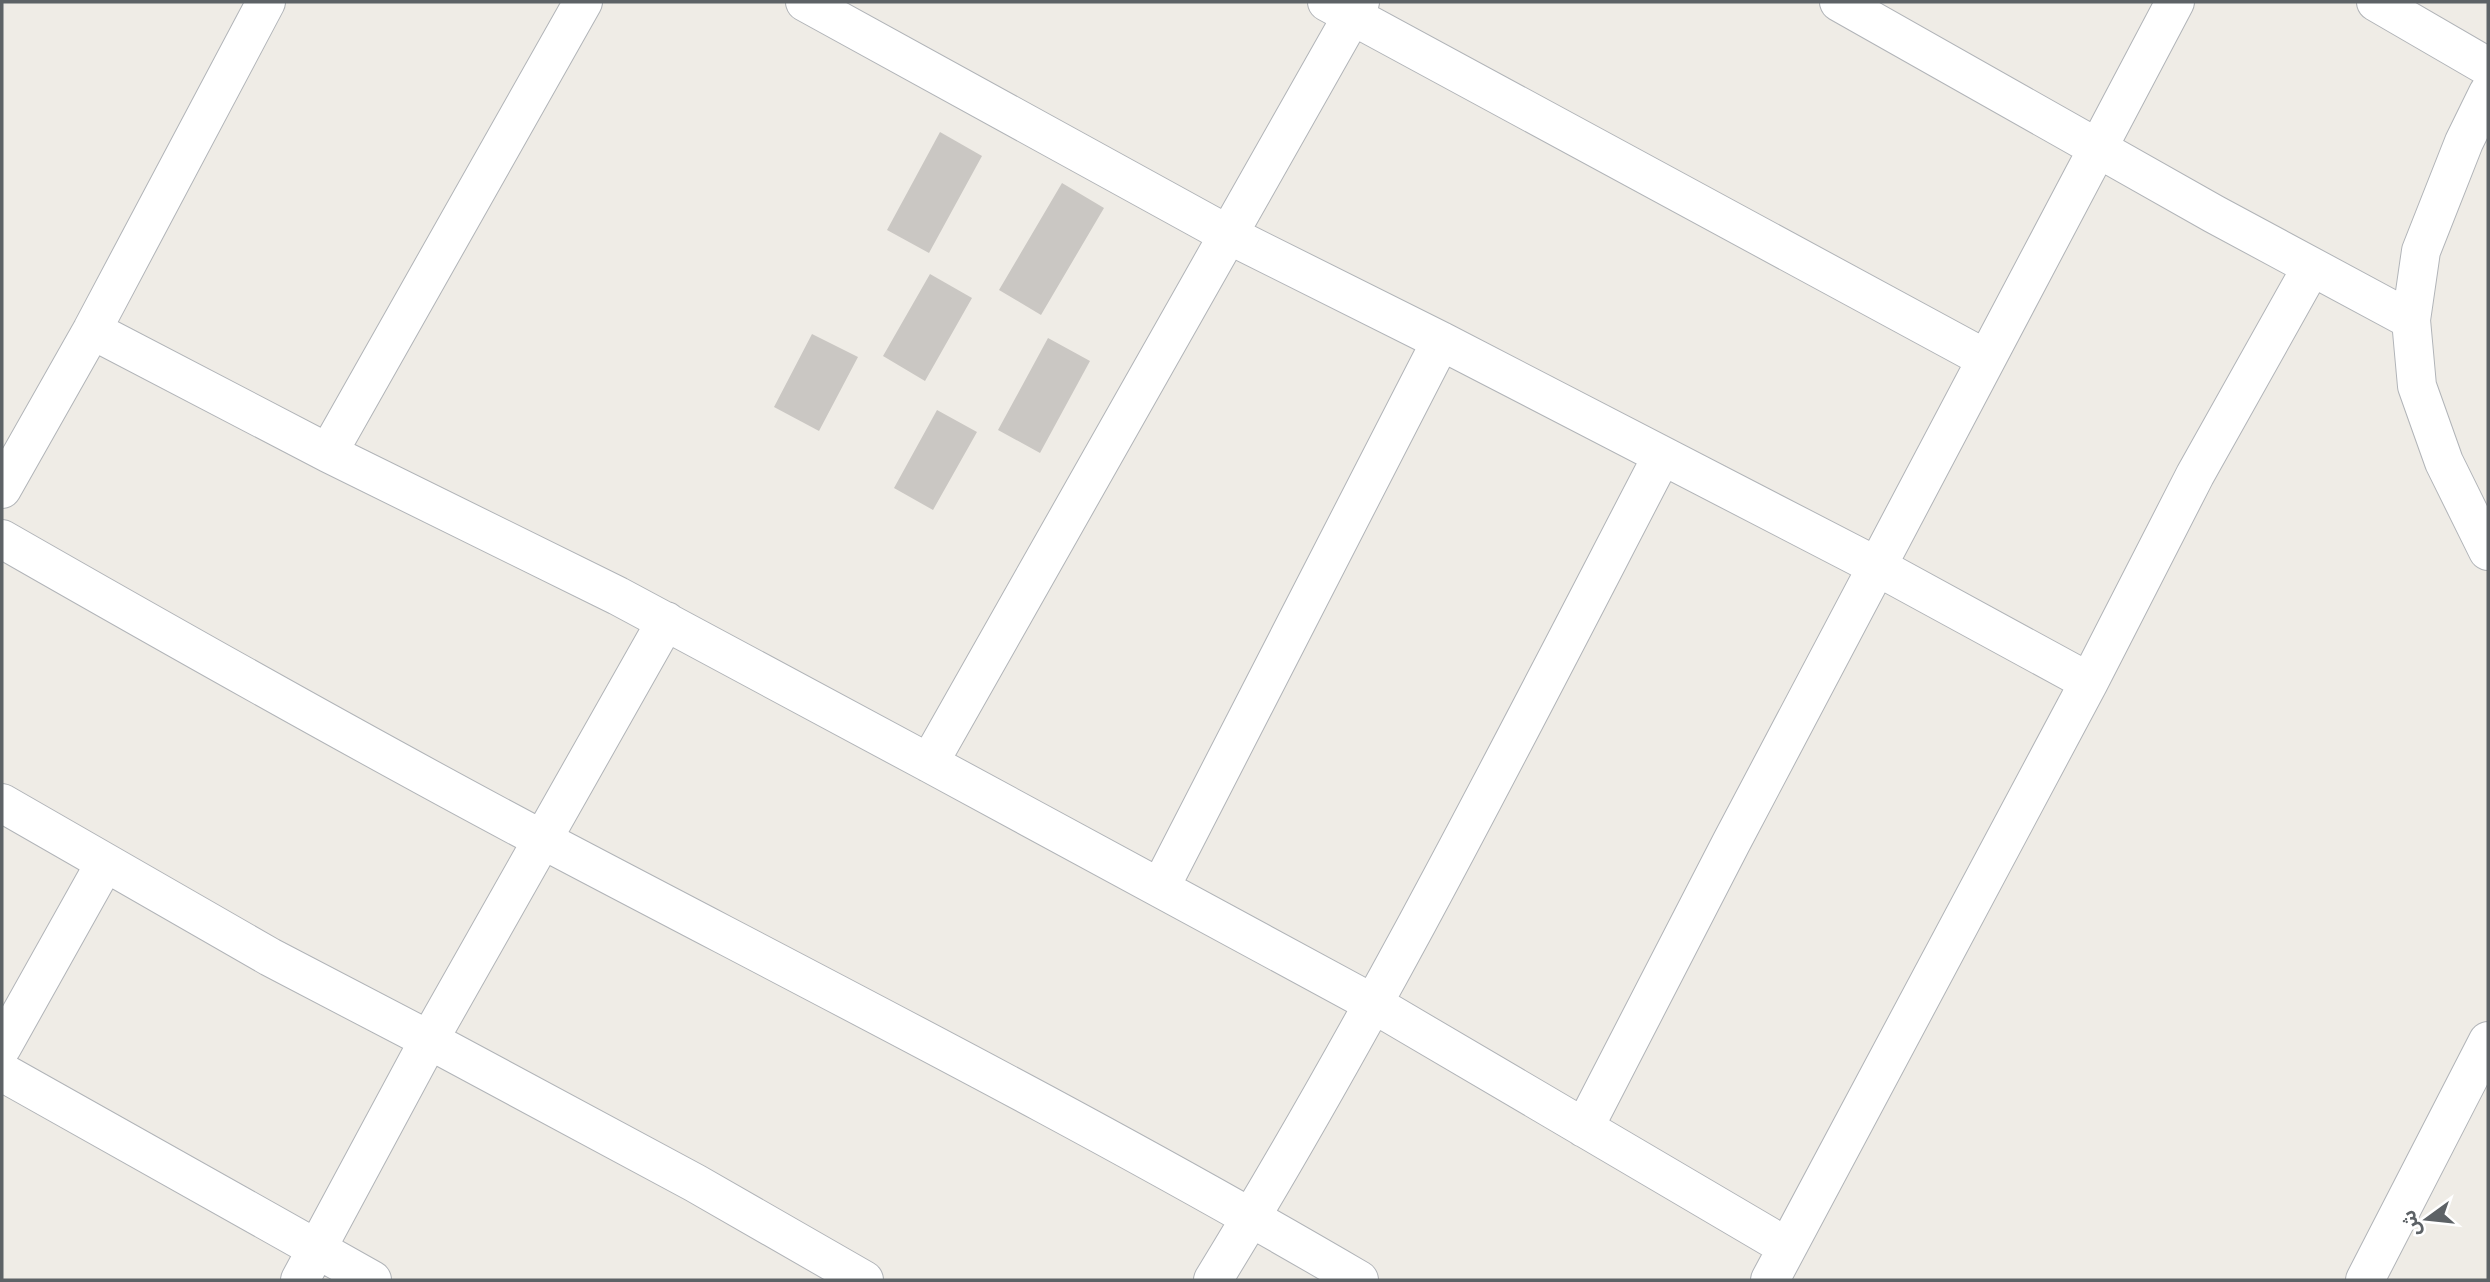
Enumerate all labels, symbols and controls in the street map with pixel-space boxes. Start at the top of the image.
north arrow [2392,1184,2462,1254]
text: ش [2396,1208,2425,1239]

